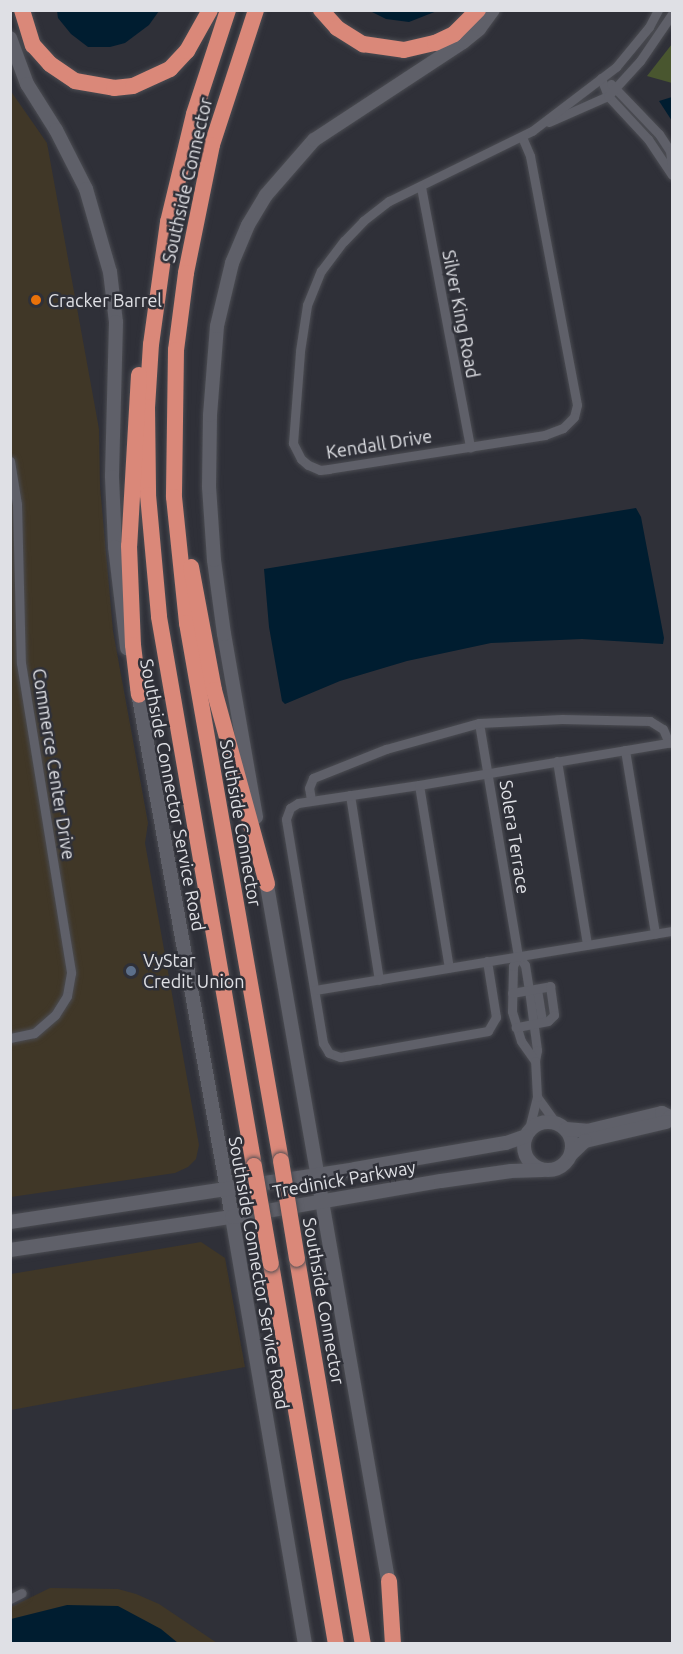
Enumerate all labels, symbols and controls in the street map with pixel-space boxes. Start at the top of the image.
street label: Southside Connector [157,95,217,265]
street label: Silver King Road [438,248,484,380]
place label: Cracker Barrel [48,289,162,311]
marker: Cracker Barrel [29,293,43,307]
street label: Kendall Drive [325,425,433,463]
street label: Southside Connector Service Road [136,657,210,933]
street label: Commerce Center Drive [28,667,80,861]
street label: Southside Connector [216,738,266,908]
street label: Solera Terrace [495,779,535,895]
place label: VyStar Credit Union [143,950,245,992]
marker: VyStar Credit Union [124,964,138,978]
street label: Southside Connector Service Road [224,1135,294,1411]
street label: Tredinick Parkway [271,1156,417,1202]
street label: Southside Connector [299,1216,349,1386]

